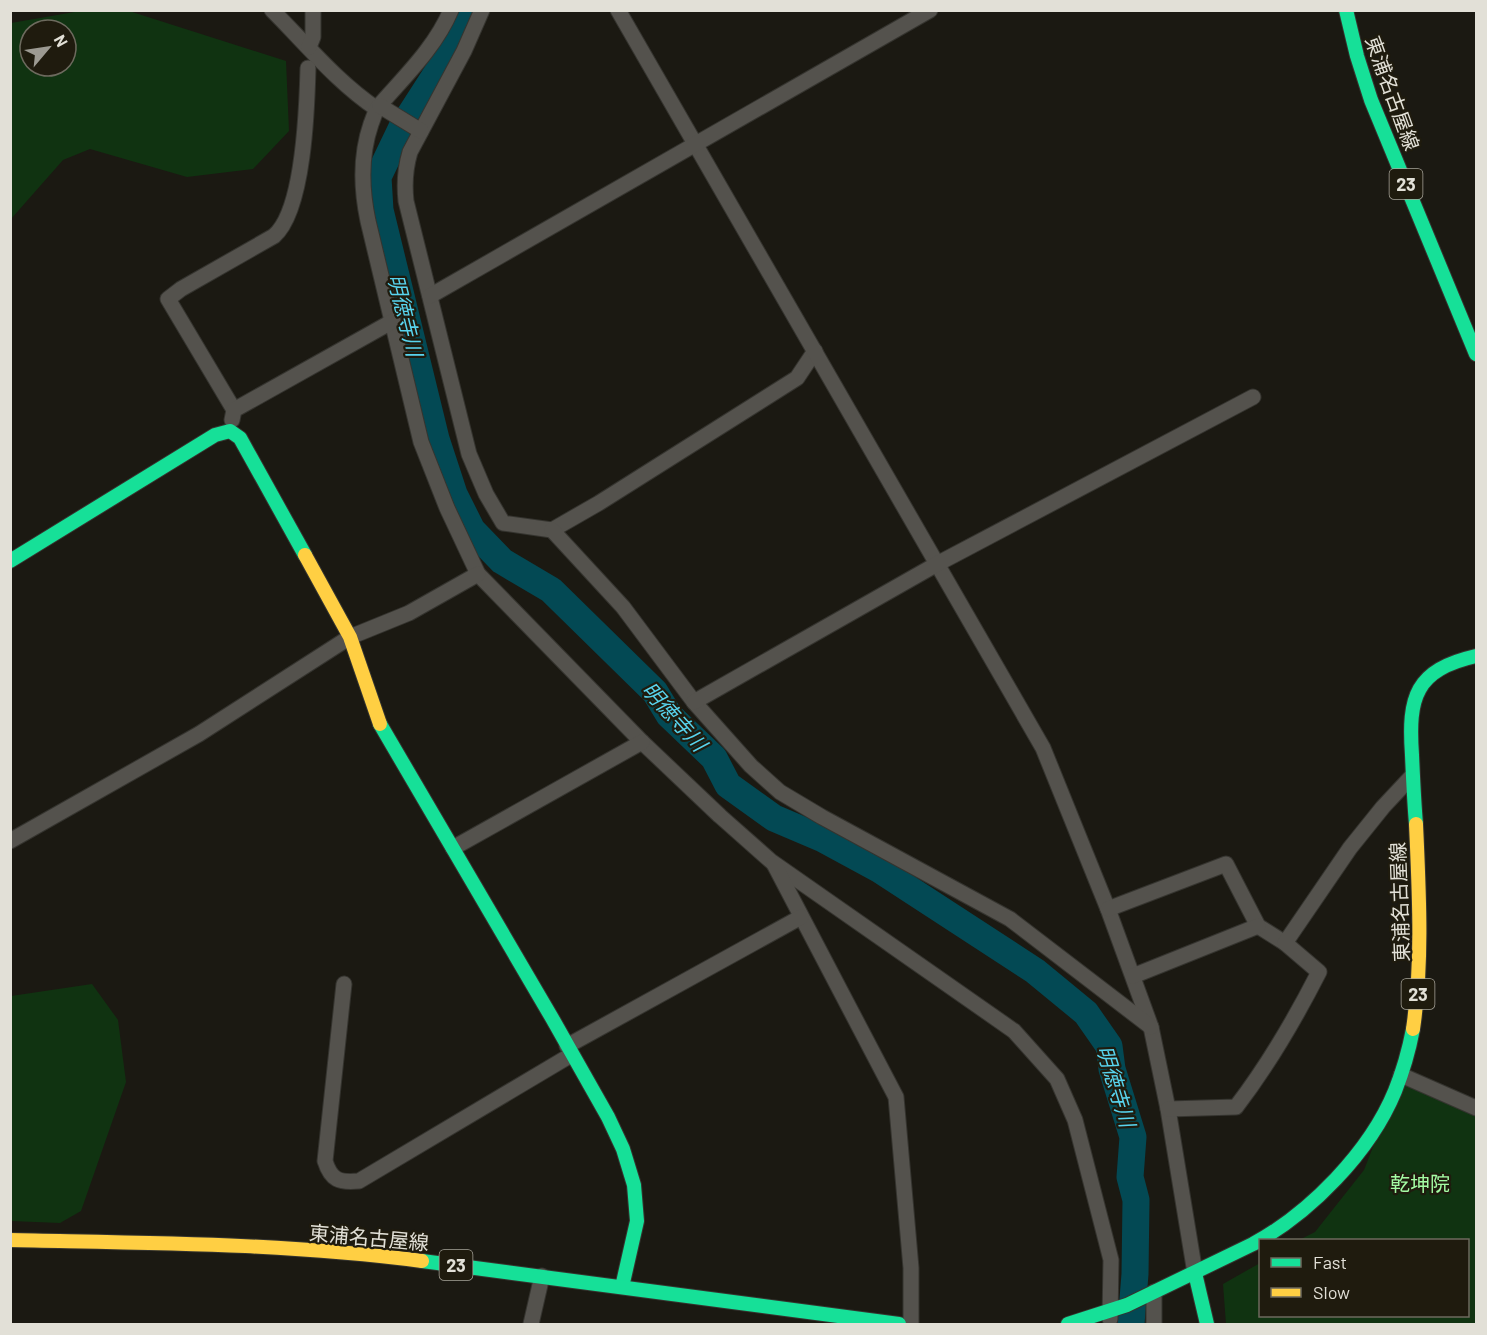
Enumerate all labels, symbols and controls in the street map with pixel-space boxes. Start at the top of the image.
north arrow [18,18,78,78]
text: N [51,31,72,50]
street label: 東浦名古屋線 [1361,33,1425,153]
road number: 23 [1390,169,1422,199]
water label: 明徳寺川 [384,271,429,361]
water label: 明徳寺川 [638,676,714,757]
street label: 東浦名古屋線 [1385,842,1413,962]
road number: 23 [1402,979,1434,1009]
water label: 明徳寺川 [1093,1042,1142,1132]
park label: 乾坤院 [1390,1171,1450,1195]
street label: 東浦名古屋線 [308,1220,430,1254]
legend [1259,1239,1469,1317]
road number: 23 [440,1250,472,1280]
text: Fast [1313,1251,1347,1273]
text: Slow [1313,1281,1350,1303]

